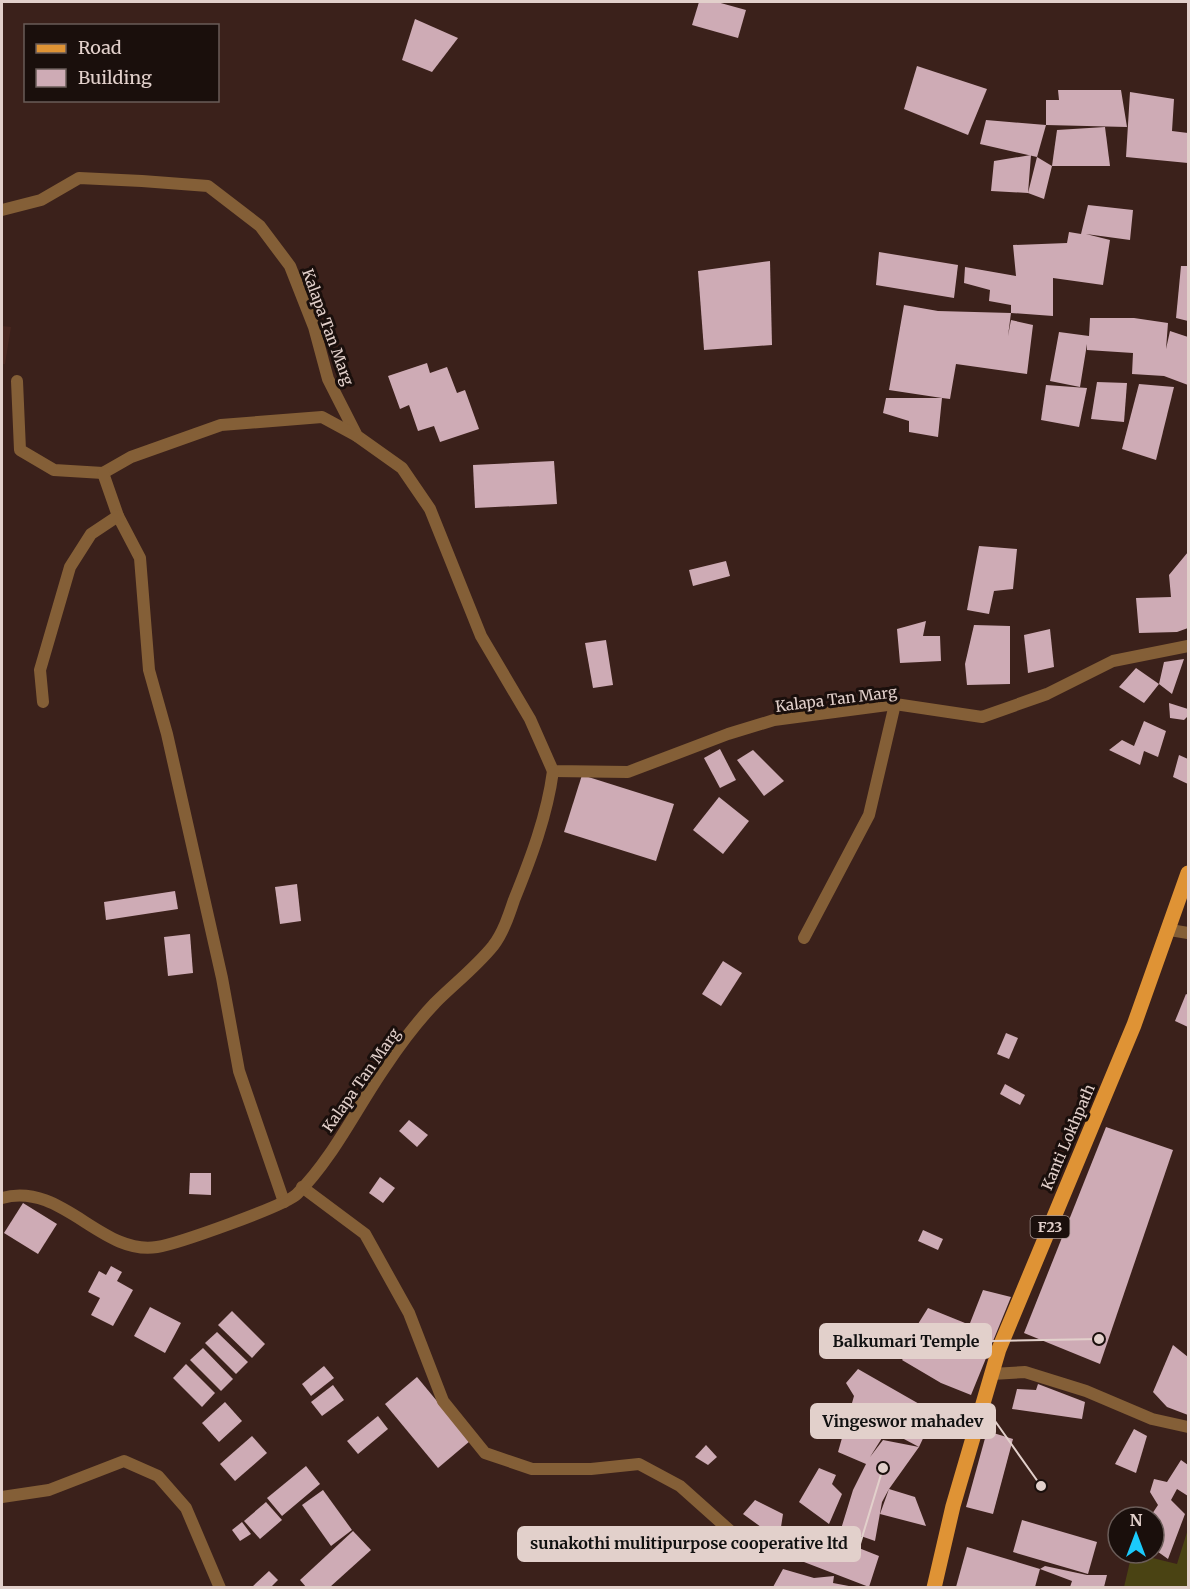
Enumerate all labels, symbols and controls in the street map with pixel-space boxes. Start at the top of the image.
legend [24,24,219,102]
text: Road [78,36,122,59]
text: Building [78,66,152,89]
street label: Kalapa Tan Marg [298,266,358,388]
street label: Kalapa Tan Marg [774,682,898,716]
street label: Kalapa Tan Marg [318,1024,404,1136]
street label: Kanti Lokhpath [1037,1081,1099,1193]
road number: F23 [1030,1216,1070,1238]
callout: Balkumari Temple [820,1324,991,1358]
text: Balkumari Temple [832,1331,980,1351]
callout: Vingeswor mahadev [811,1404,995,1438]
text: Vingeswor mahadev [822,1411,984,1431]
north arrow [1106,1505,1166,1565]
text: N [1130,1510,1143,1530]
callout: sunakothi mulitipurpose cooperative ltd [518,1527,860,1561]
text: sunakothi mulitipurpose cooperative ltd [530,1533,848,1553]

